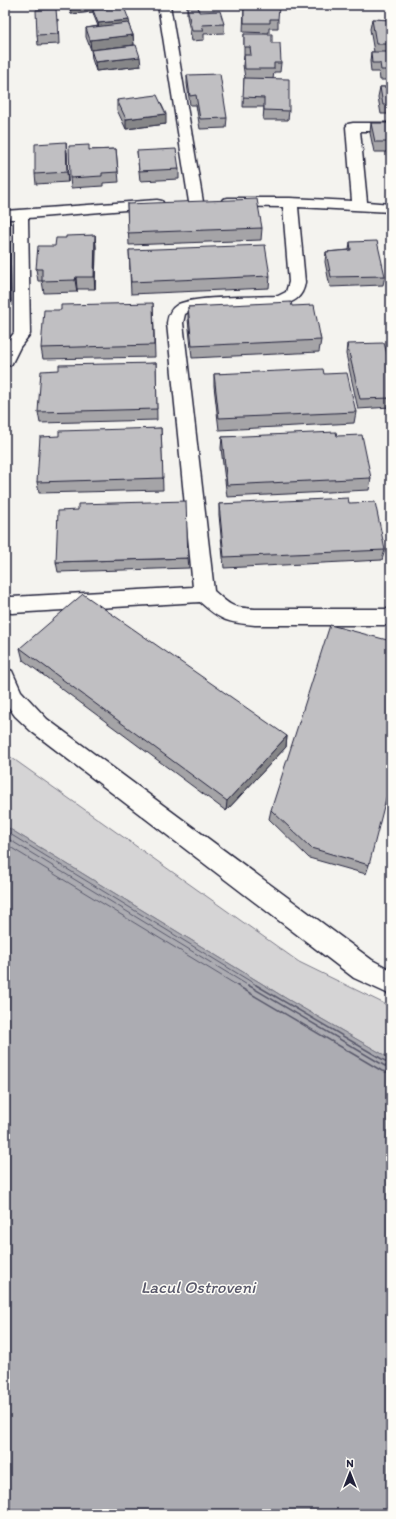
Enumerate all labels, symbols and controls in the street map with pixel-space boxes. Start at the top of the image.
water label: Lacul Ostroveni [141,1277,257,1297]
north arrow [330,1453,370,1493]
text: N [346,1457,354,1470]

